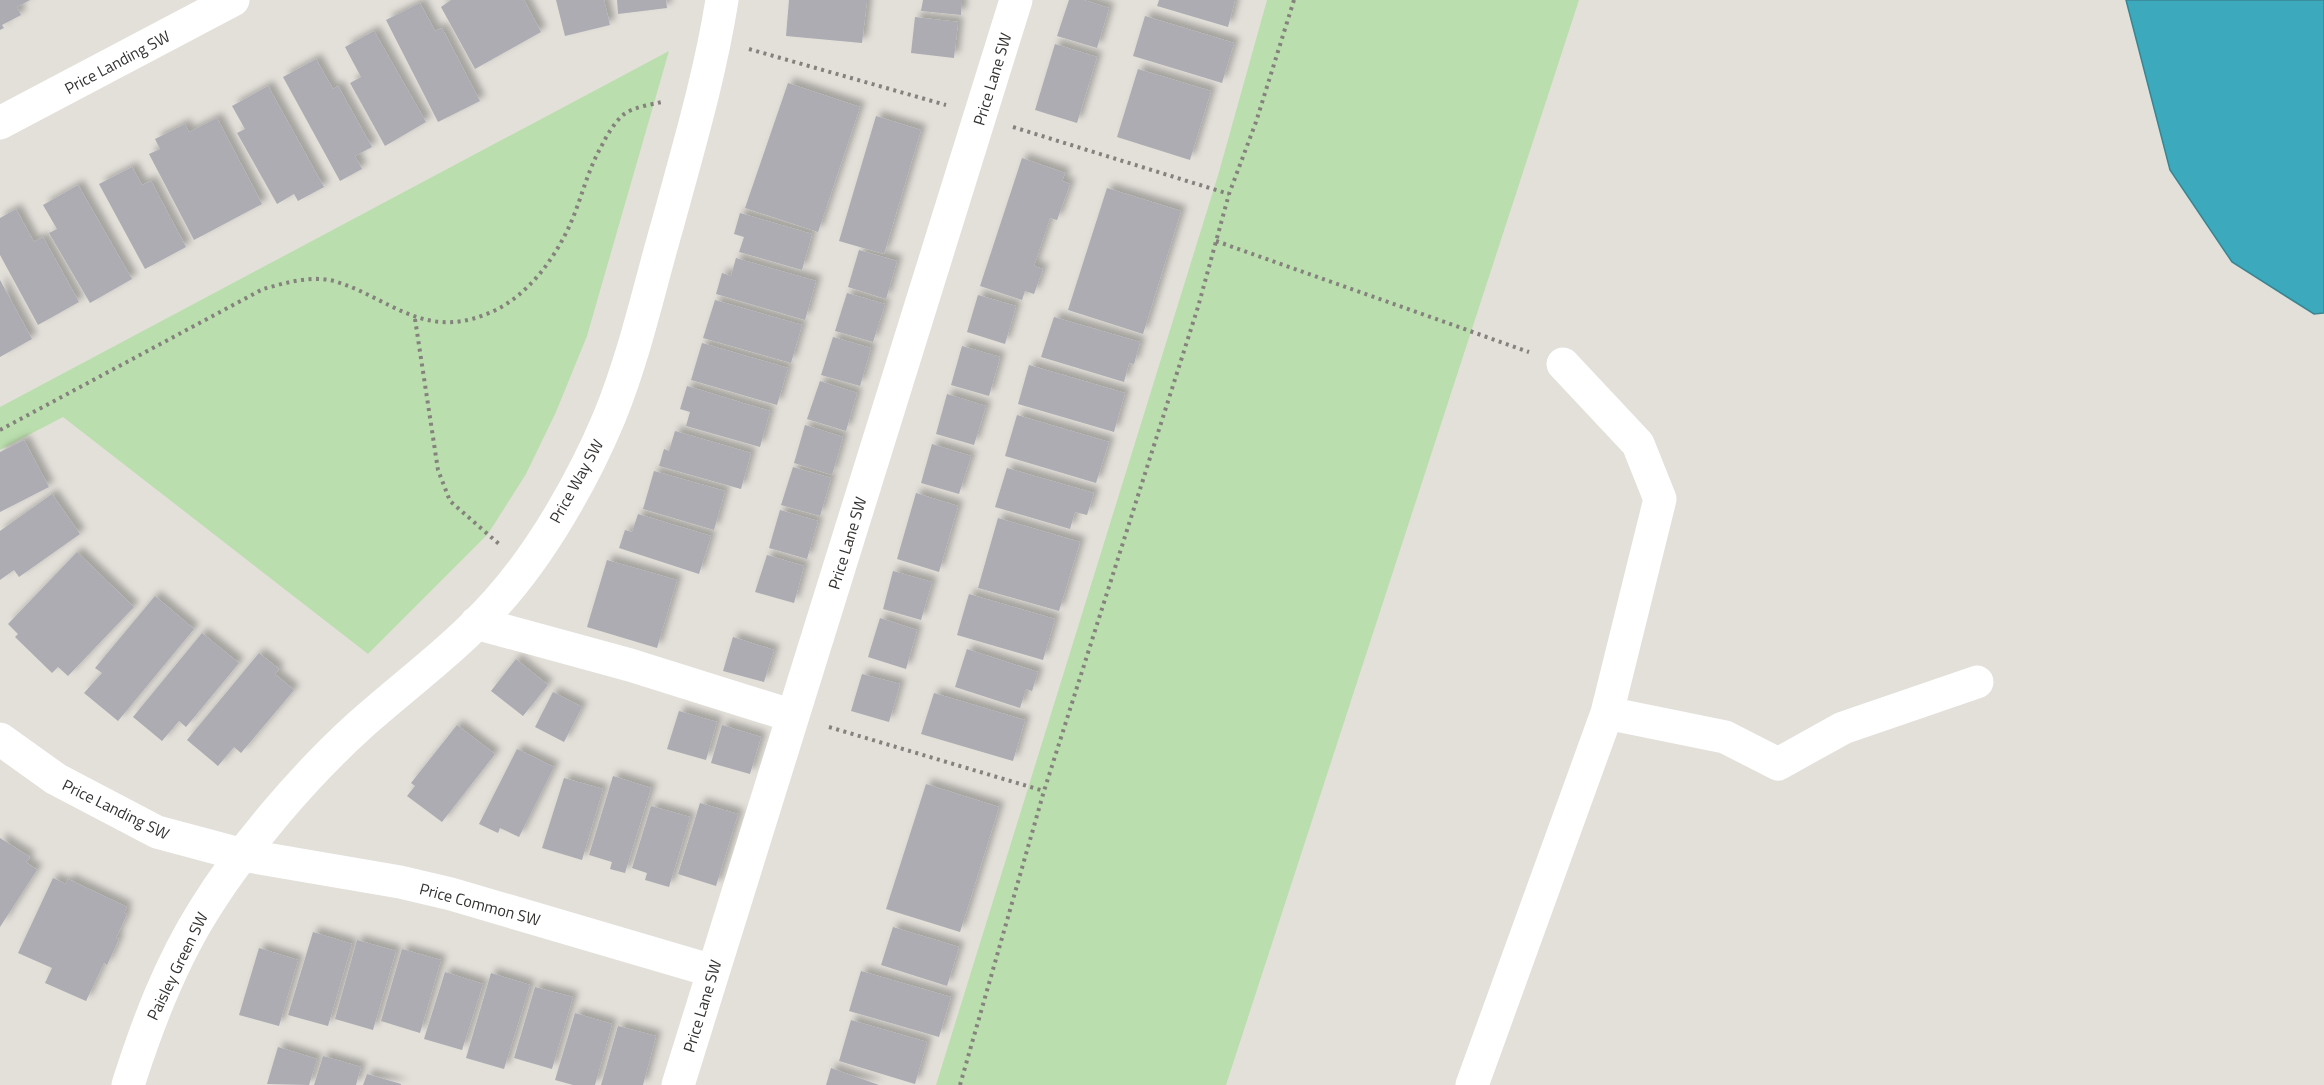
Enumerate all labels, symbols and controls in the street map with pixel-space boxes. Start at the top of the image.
street label: Price Landing SW [60,24,174,100]
street label: Price Lane SW [967,30,1017,128]
street label: Price Way SW [543,435,609,527]
street label: Price Lane SW [822,494,872,592]
street label: Price Landing SW [58,773,174,845]
street label: Price Common SW [417,876,543,932]
street label: Paisley Green SW [140,908,214,1024]
street label: Price Lane SW [677,957,727,1055]

